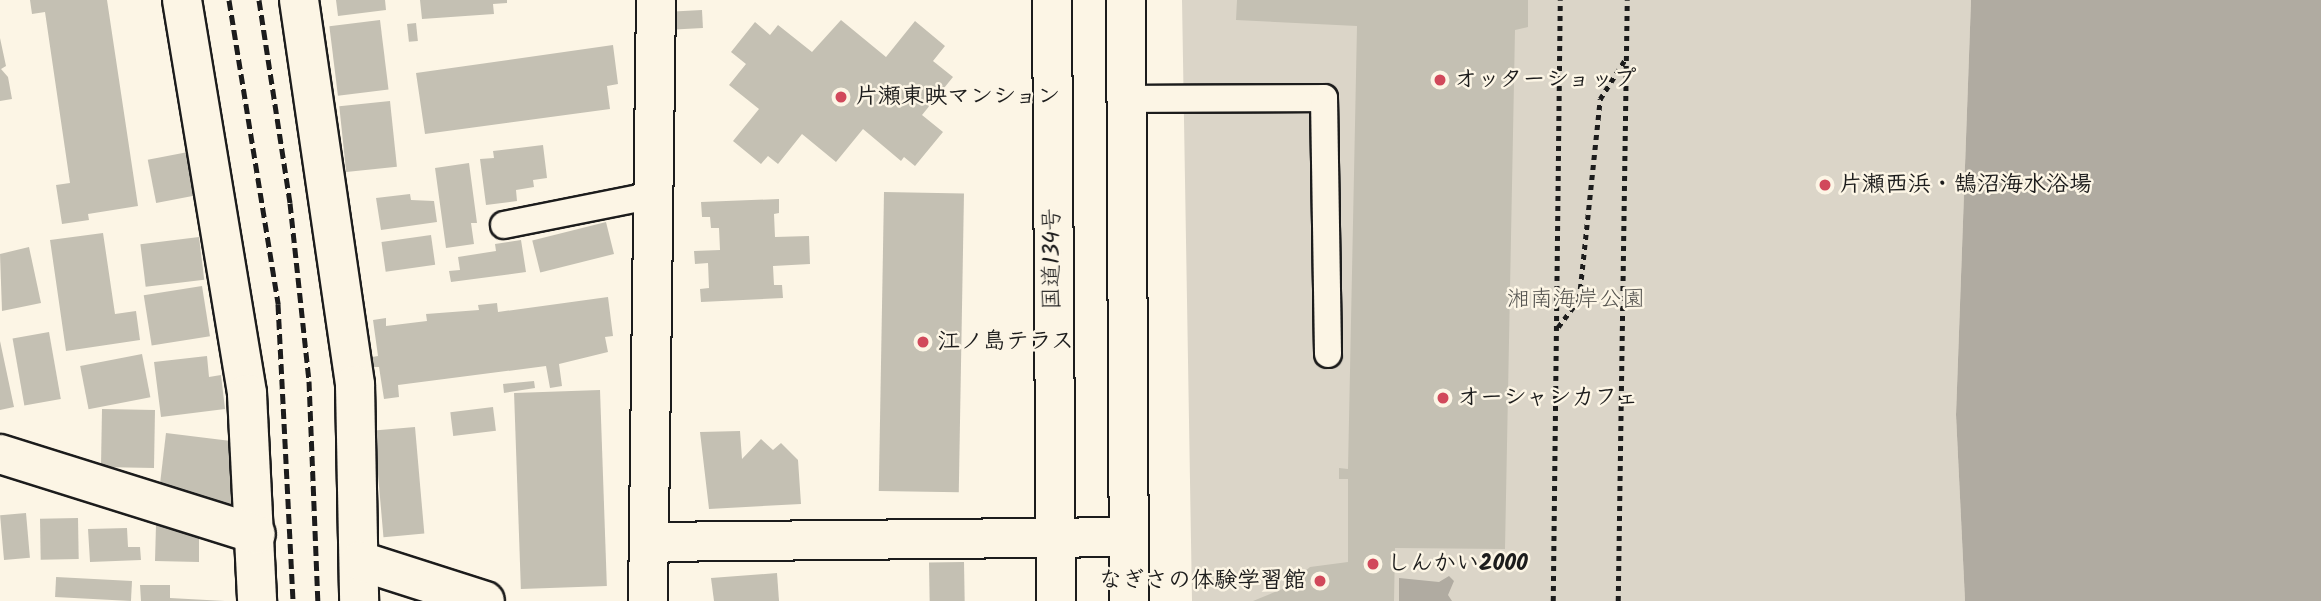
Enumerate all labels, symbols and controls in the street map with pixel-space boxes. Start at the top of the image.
place label: オッターショップ [1454,66,1638,94]
marker: オッターショップ [1432,72,1448,88]
place label: 片瀬東映マンション [855,83,1062,111]
marker: 片瀬東映マンション [833,89,849,105]
place label: 片瀬西浜・鵠沼海水浴場 [1839,171,2092,199]
marker: 片瀬西浜・鵠沼海水浴場 [1817,177,1833,193]
street label: 国道134号 [1039,208,1067,310]
park label: 湘南海岸公園 [1507,286,1645,314]
place label: 江ノ島テラス [937,328,1075,356]
marker: 江ノ島テラス [915,334,931,350]
place label: オーシャンカフェ [1457,384,1641,412]
marker: オーシャンカフェ [1435,390,1451,406]
place label: しんかい2000 [1387,550,1528,578]
marker: しんかい2000 [1365,556,1381,572]
place label: なぎさの体験学習館 [1099,567,1306,595]
marker: なぎさの体験学習館 [1312,573,1328,589]

